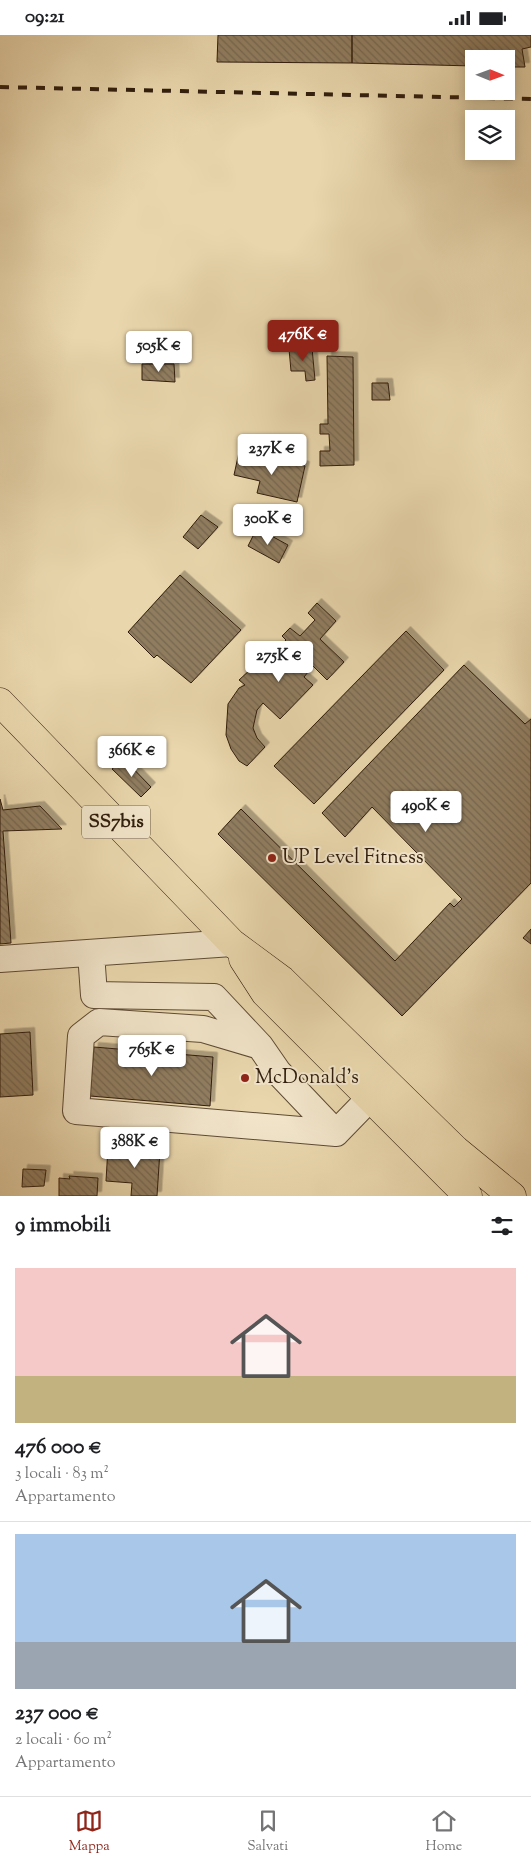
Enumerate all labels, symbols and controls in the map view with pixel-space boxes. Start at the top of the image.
text: 09:21 [25,4,65,31]
north arrow [465,50,515,100]
map controls [465,50,515,160]
button: layers [465,110,515,160]
pin: 476K € [262,319,344,362]
text: 476K € [279,324,327,347]
pin: 505K € [118,331,200,373]
text: 505K € [137,335,181,358]
pin: 237K € [231,433,313,476]
text: 237K € [249,438,295,461]
pin: 300K € [227,503,309,546]
text: 300K € [244,508,292,531]
pin: 275K € [238,641,320,683]
text: 275K € [256,645,302,668]
pin: 366K € [91,735,173,778]
text: 366K € [108,740,156,763]
pin: 490K € [385,791,467,833]
text: 490K € [402,795,450,818]
road number: SS7bis [82,805,150,839]
place label: UP Level Fitness [282,844,424,873]
marker: UP Level Fitness [266,852,278,864]
pin: 765K € [111,1035,193,1077]
text: 765K € [129,1039,175,1062]
place label: McDonald's [255,1064,359,1093]
marker: McDonald's [239,1072,251,1084]
pin: 388K € [94,1127,176,1169]
text: 388K € [111,1131,159,1154]
text: 9 immobili [15,1211,111,1241]
icon: filters [488,1212,516,1240]
icon: home [221,1301,311,1391]
text: 476 000 € [15,1433,102,1463]
text: 3 locali · 83 m² [15,1463,109,1486]
text: Appartamento [15,1486,115,1509]
icon: home [221,1566,311,1656]
text: 237 000 € [15,1699,99,1729]
text: 2 locali · 60 m² [15,1729,112,1752]
text: Appartamento [15,1752,115,1775]
tab: Mappa [69,1807,110,1857]
tab: Salvati [247,1807,288,1857]
tab: Home [426,1807,462,1857]

